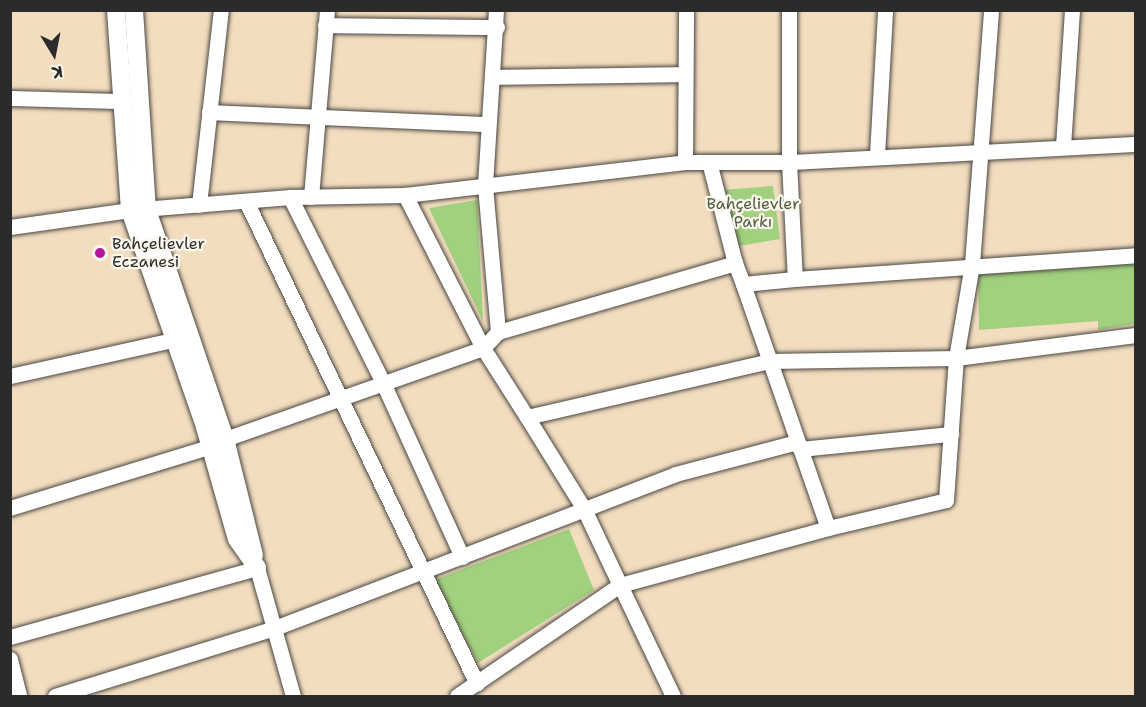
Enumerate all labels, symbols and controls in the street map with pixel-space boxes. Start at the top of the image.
north arrow [24,24,84,84]
text: K [50,61,64,84]
park label: Bahçelievler Parkı [706,194,800,232]
place label: Bahçelievler Eczanesi [112,234,205,272]
marker: Bahçelievler Eczanesi [93,246,107,260]

